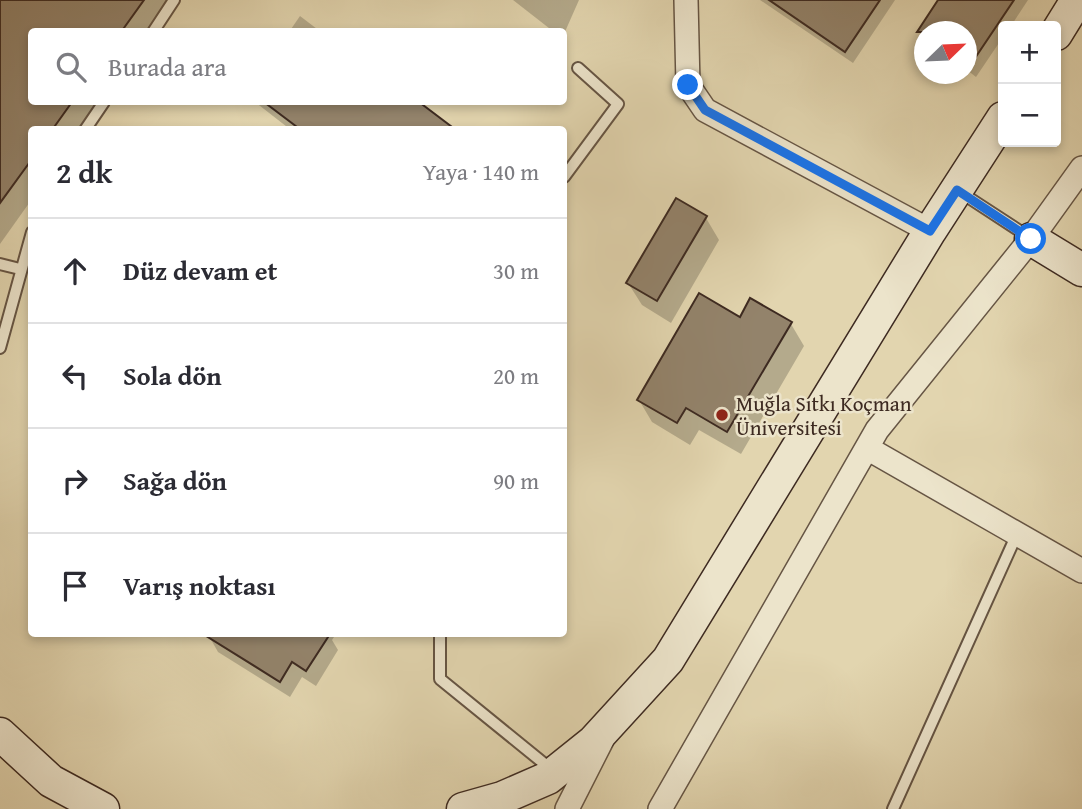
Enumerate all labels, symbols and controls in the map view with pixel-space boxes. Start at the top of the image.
north arrow [914,21,977,84]
map controls [998,21,1061,147]
button: + [998,21,1061,84]
search box [28,28,567,105]
text: Burada ara [108,47,227,86]
icon: search [52,48,90,86]
route end [672,69,703,100]
button: − [998,84,1061,147]
text: 2 dk [56,150,112,194]
text: Yaya · 140 m [423,155,539,188]
route start [1015,223,1046,254]
text: Düz devam et [123,251,277,290]
icon: ahead [56,252,94,290]
text: 30 m [493,254,539,287]
text: Sola dön [123,356,222,395]
icon: left [56,357,94,395]
text: 20 m [493,359,539,392]
place label: Muğla Sıtkı Koçman Üniversitesi [736,388,912,443]
marker: Muğla Sıtkı Koçman Üniversitesi [714,407,730,423]
text: Sağa dön [123,461,227,500]
icon: right [56,462,94,500]
text: 90 m [493,464,539,497]
text: Varış noktası [123,566,275,605]
icon: arrive [56,567,94,605]

